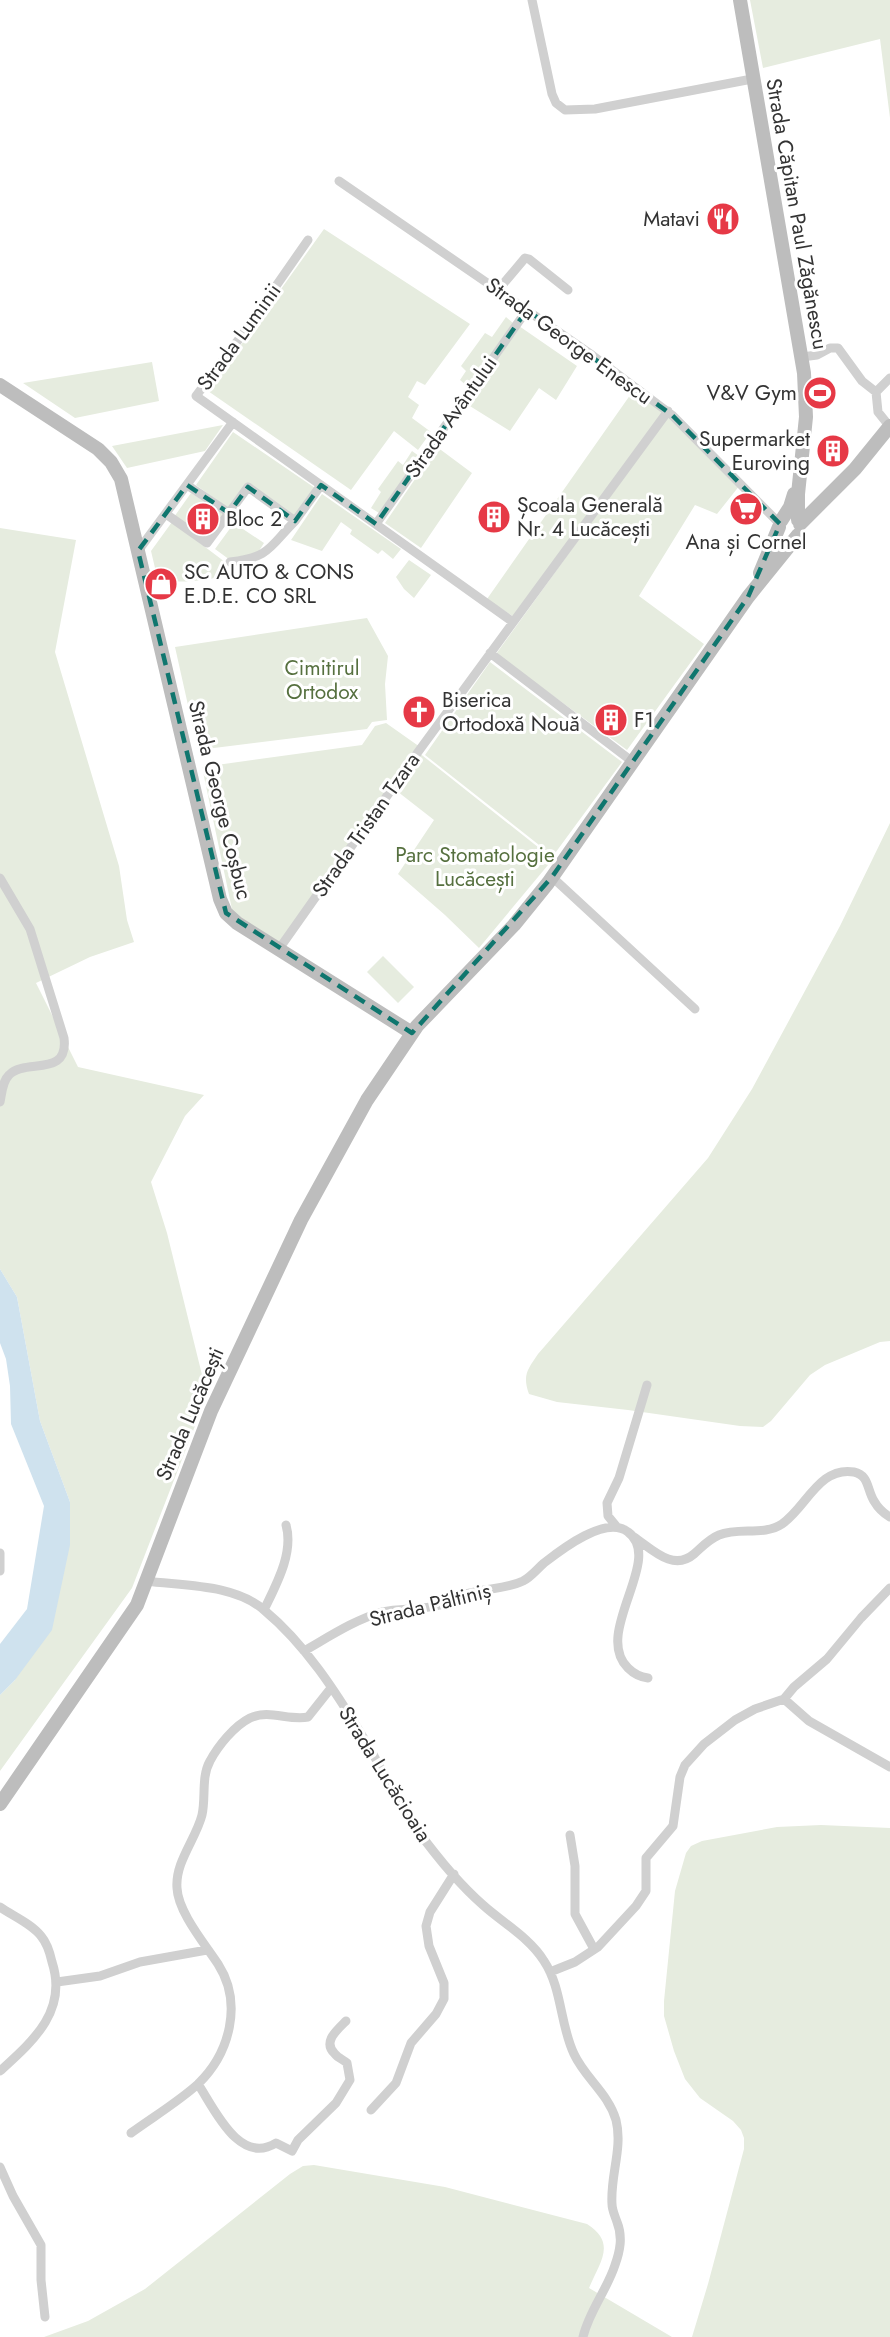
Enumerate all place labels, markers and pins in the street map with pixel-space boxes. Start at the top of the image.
restaurant icon: Matavi [705,201,741,237]
place label: Matavi [643,204,700,234]
sports icon: V&V Gym [802,375,838,411]
place label: V&V Gym [707,378,797,408]
place label: Supermarket Euroving [699,424,810,478]
building icon: Supermarket Euroving [815,433,851,469]
place label: Școala Generală Nr. 4 Lucăcești [517,490,663,544]
supermarket icon: Ana și Cornel [728,491,764,527]
building icon: Școala Generală Nr. 4 Lucăcești [476,499,512,535]
building icon: Bloc 2 [185,501,221,537]
place label: Bloc 2 [226,504,282,534]
place label: Ana și Cornel [685,527,807,557]
place label: SC AUTO & CONS E.D.E. CO SRL [184,557,354,611]
shop icon: SC AUTO & CONS E.D.E. CO SRL [143,566,179,602]
place label: Biserica Ortodoxă Nouă [442,685,580,739]
church icon: Biserica Ortodoxă Nouă [401,694,437,730]
building icon: F1 [593,702,629,738]
place label: F1 [634,705,654,735]

